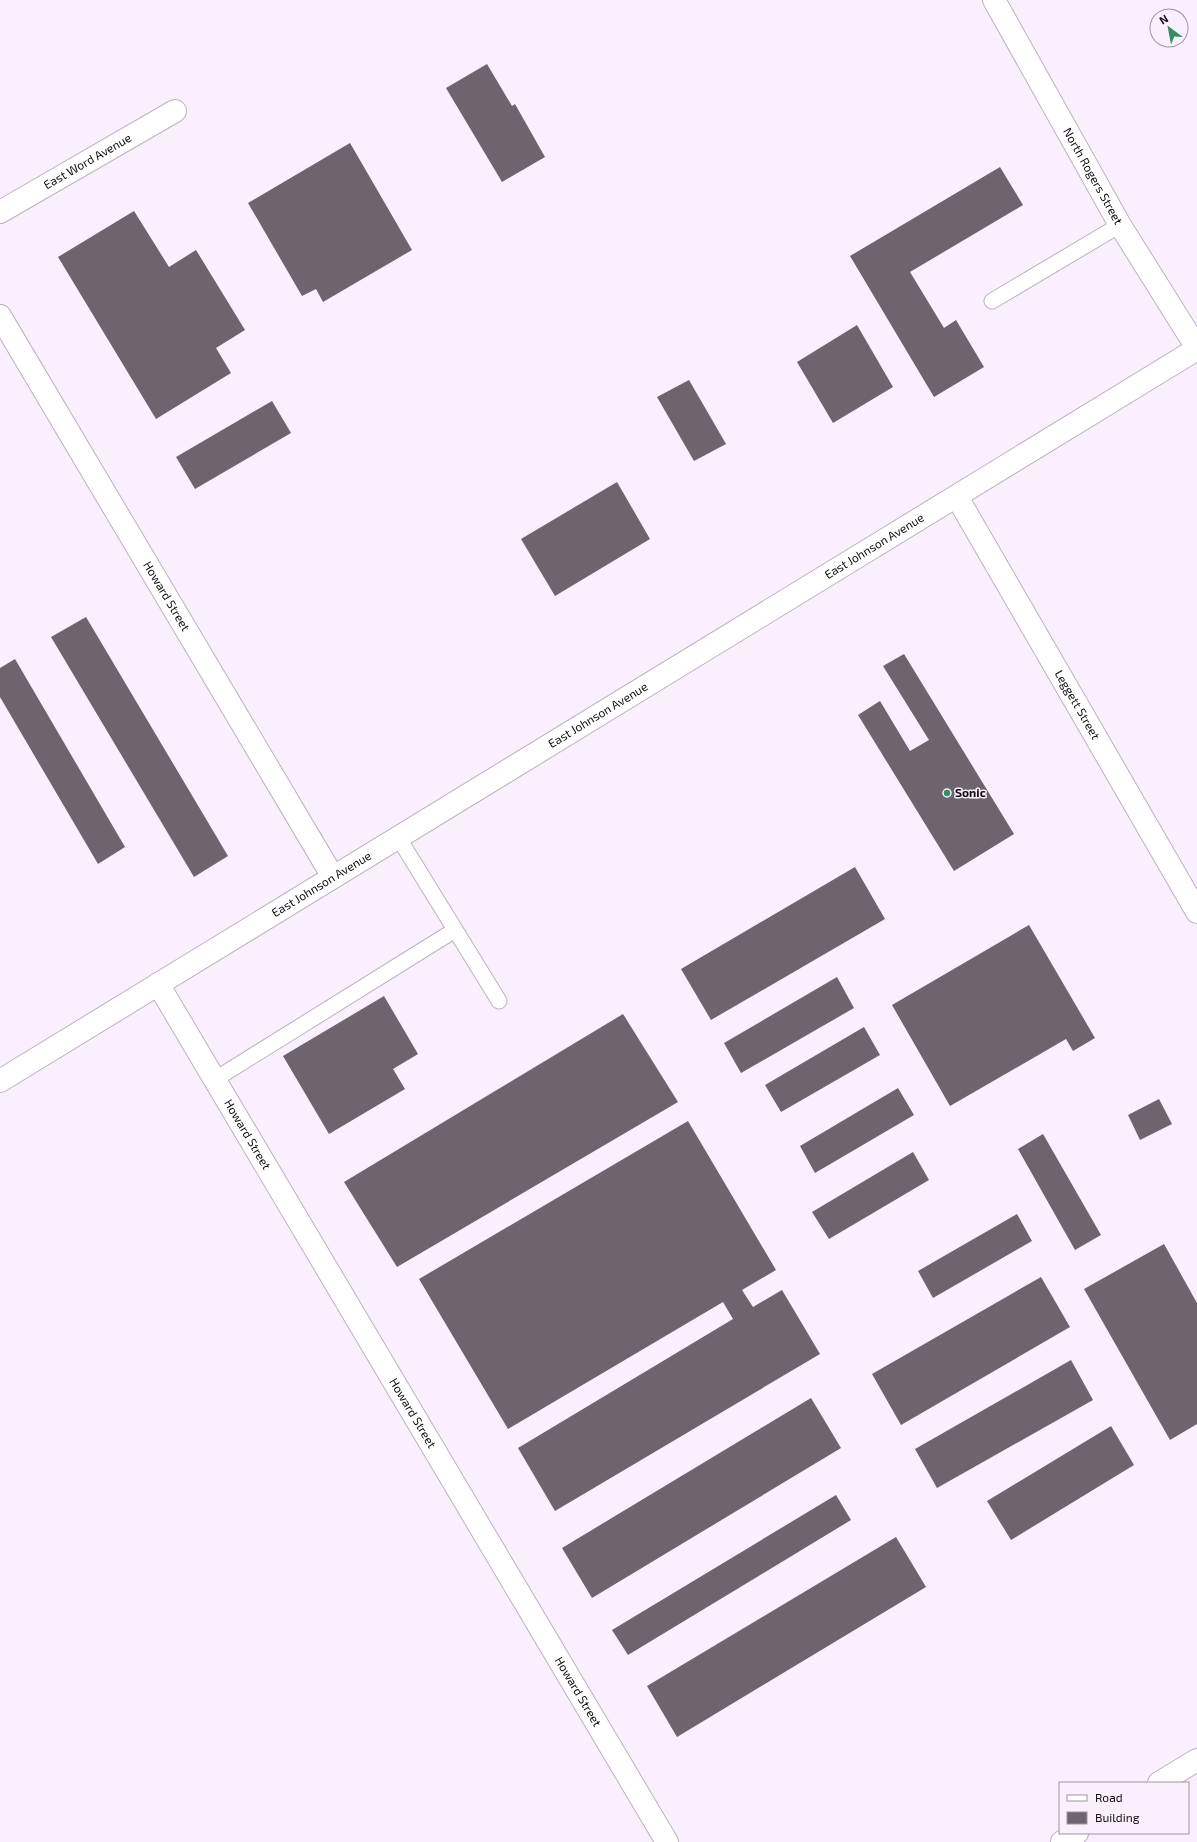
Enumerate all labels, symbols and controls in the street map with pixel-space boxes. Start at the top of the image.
north arrow [1149,8,1189,48]
text: N [1157,11,1170,27]
street label: North Rogers Street [1061,125,1126,227]
street label: East Word Avenue [41,130,133,191]
street label: East Johnson Avenue [822,510,926,581]
street label: Howard Street [141,558,194,634]
street label: Leggett Street [1053,667,1104,742]
street label: East Johnson Avenue [545,679,650,750]
place label: Sonic [955,785,986,799]
marker: Sonic [942,788,952,798]
street label: East Johnson Avenue [269,848,373,919]
street label: Howard Street [222,1096,275,1172]
street label: Howard Street [387,1375,440,1451]
street label: Howard Street [553,1654,605,1729]
legend [1059,1782,1189,1834]
text: Road [1095,1790,1123,1804]
text: Building [1095,1810,1140,1824]

